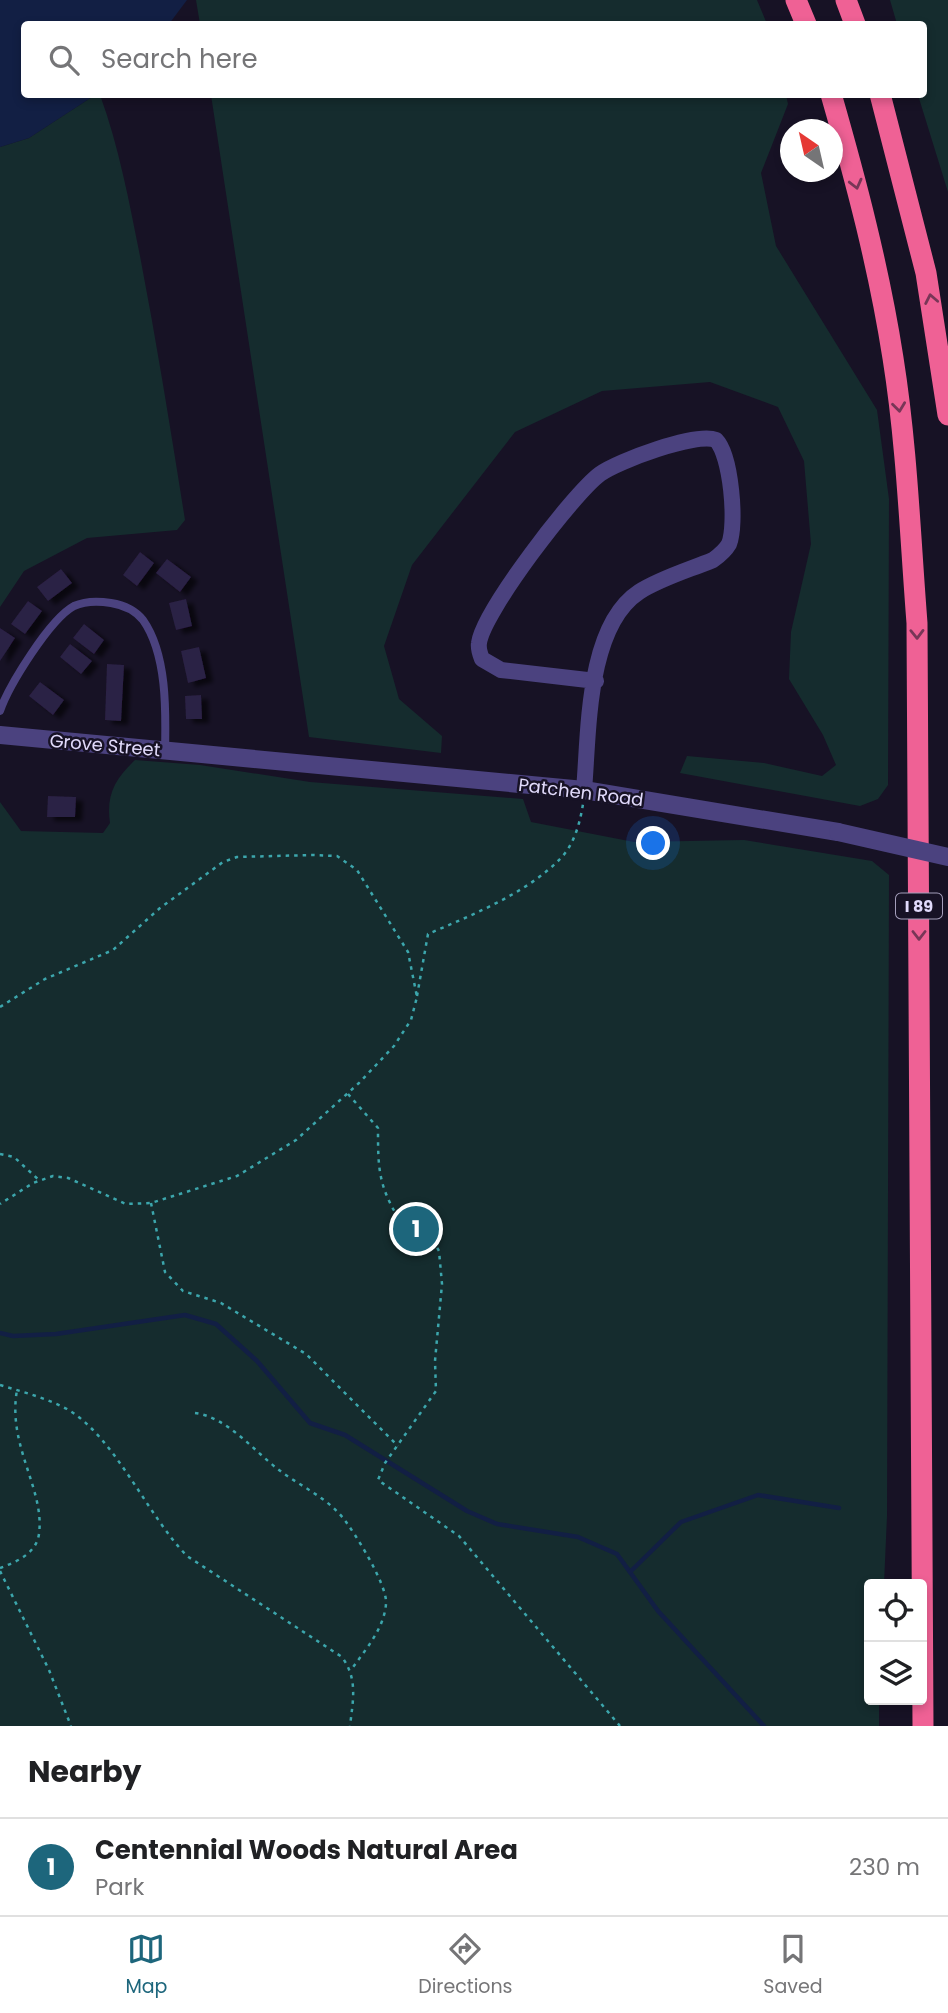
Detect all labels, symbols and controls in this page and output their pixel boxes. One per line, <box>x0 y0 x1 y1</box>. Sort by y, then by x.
search box <box>21 21 927 98</box>
icon: search <box>45 41 83 79</box>
text: Search here <box>101 41 258 77</box>
north arrow <box>780 119 843 182</box>
one-way arrow <box>848 178 862 190</box>
one-way arrow <box>924 293 939 305</box>
one-way arrow <box>892 401 907 413</box>
one-way arrow <box>909 629 925 639</box>
street label: Grove Street <box>49 728 161 762</box>
street label: Patchen Road <box>517 772 645 812</box>
your location <box>636 826 670 860</box>
road number: I 89 <box>896 893 942 918</box>
one-way arrow <box>911 930 927 940</box>
pin: 1 <box>393 1203 439 1255</box>
map controls <box>864 1579 927 1705</box>
button: locate <box>864 1579 927 1642</box>
button: layers <box>864 1642 927 1705</box>
text: Nearby <box>28 1750 142 1793</box>
text: Centennial Woods Natural Area <box>95 1832 518 1868</box>
text: 1 <box>47 1851 55 1883</box>
text: 230 m <box>849 1851 920 1883</box>
text: Park <box>95 1871 144 1903</box>
tab: Map <box>125 1930 167 2001</box>
tab: Directions <box>418 1930 513 2001</box>
tab: Saved <box>763 1930 823 2001</box>

